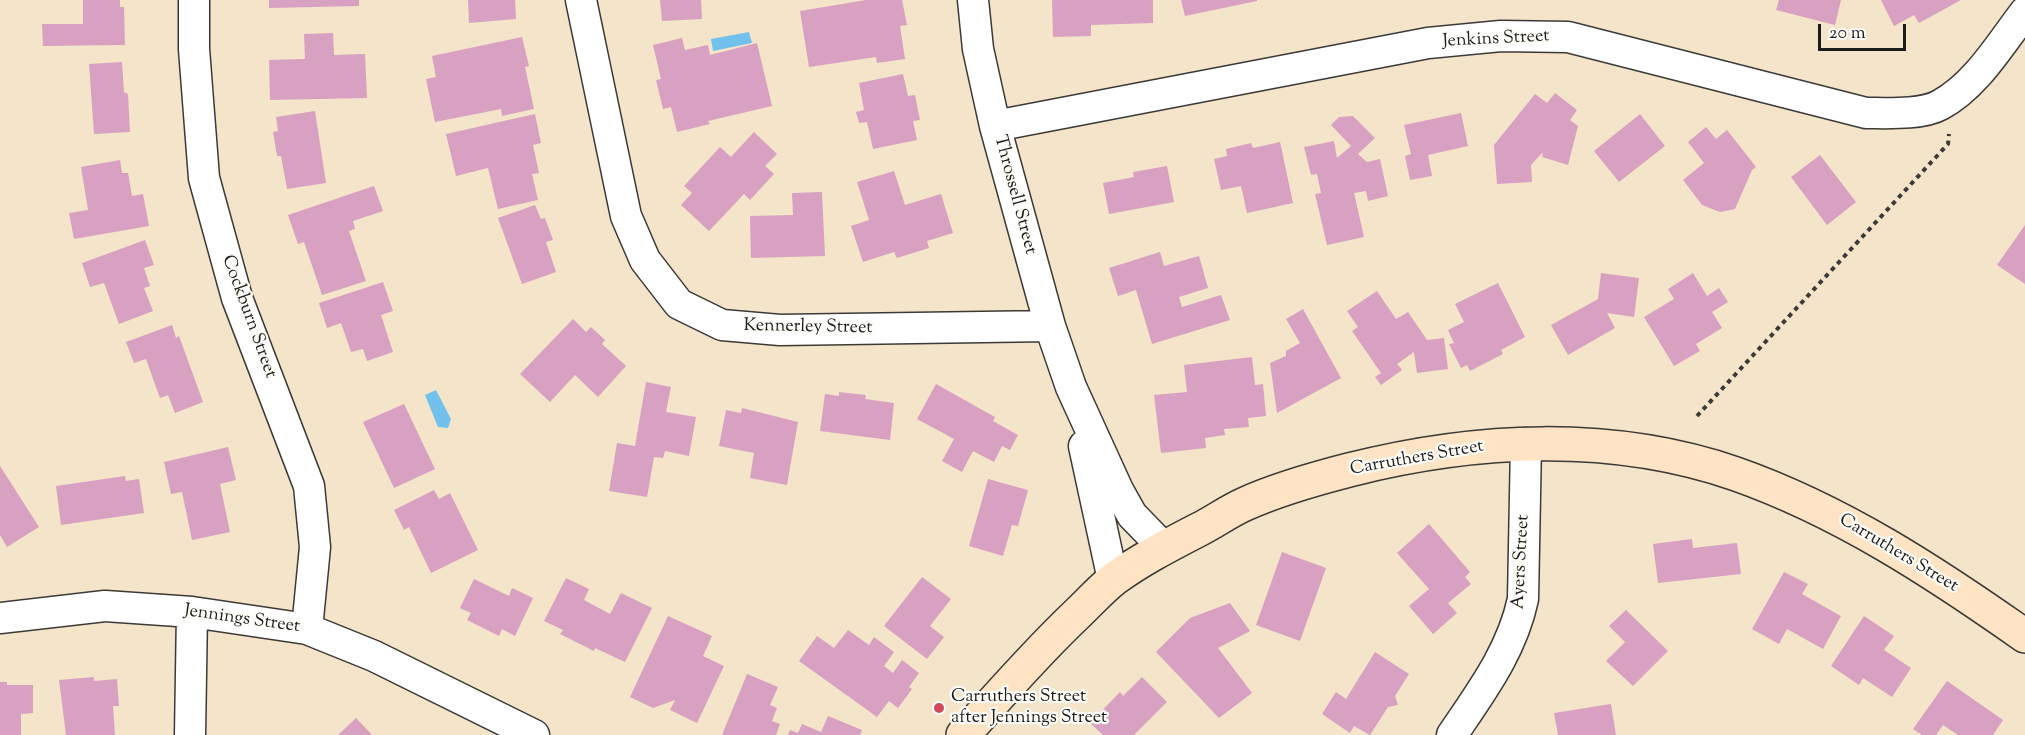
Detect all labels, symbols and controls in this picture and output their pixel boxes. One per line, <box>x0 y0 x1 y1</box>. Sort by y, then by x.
scale bar <box>1821 12 1910 50</box>
text: 20 m <box>1829 21 1866 47</box>
street label: Jenkins Street <box>1442 26 1550 54</box>
street label: Throssell Street <box>988 133 1040 257</box>
street label: Cockburn Street <box>216 252 280 382</box>
street label: Kennerley Street <box>743 316 873 340</box>
street label: Carruthers Street <box>1349 437 1485 481</box>
street label: Carruthers Street <box>1834 510 1962 598</box>
street label: Ayers Street <box>1509 514 1535 610</box>
street label: Jennings Street <box>183 601 301 639</box>
place label: Carruthers Street after Jennings Street <box>951 687 1107 730</box>
marker: Carruthers Street after Jennings Street <box>932 701 946 715</box>

